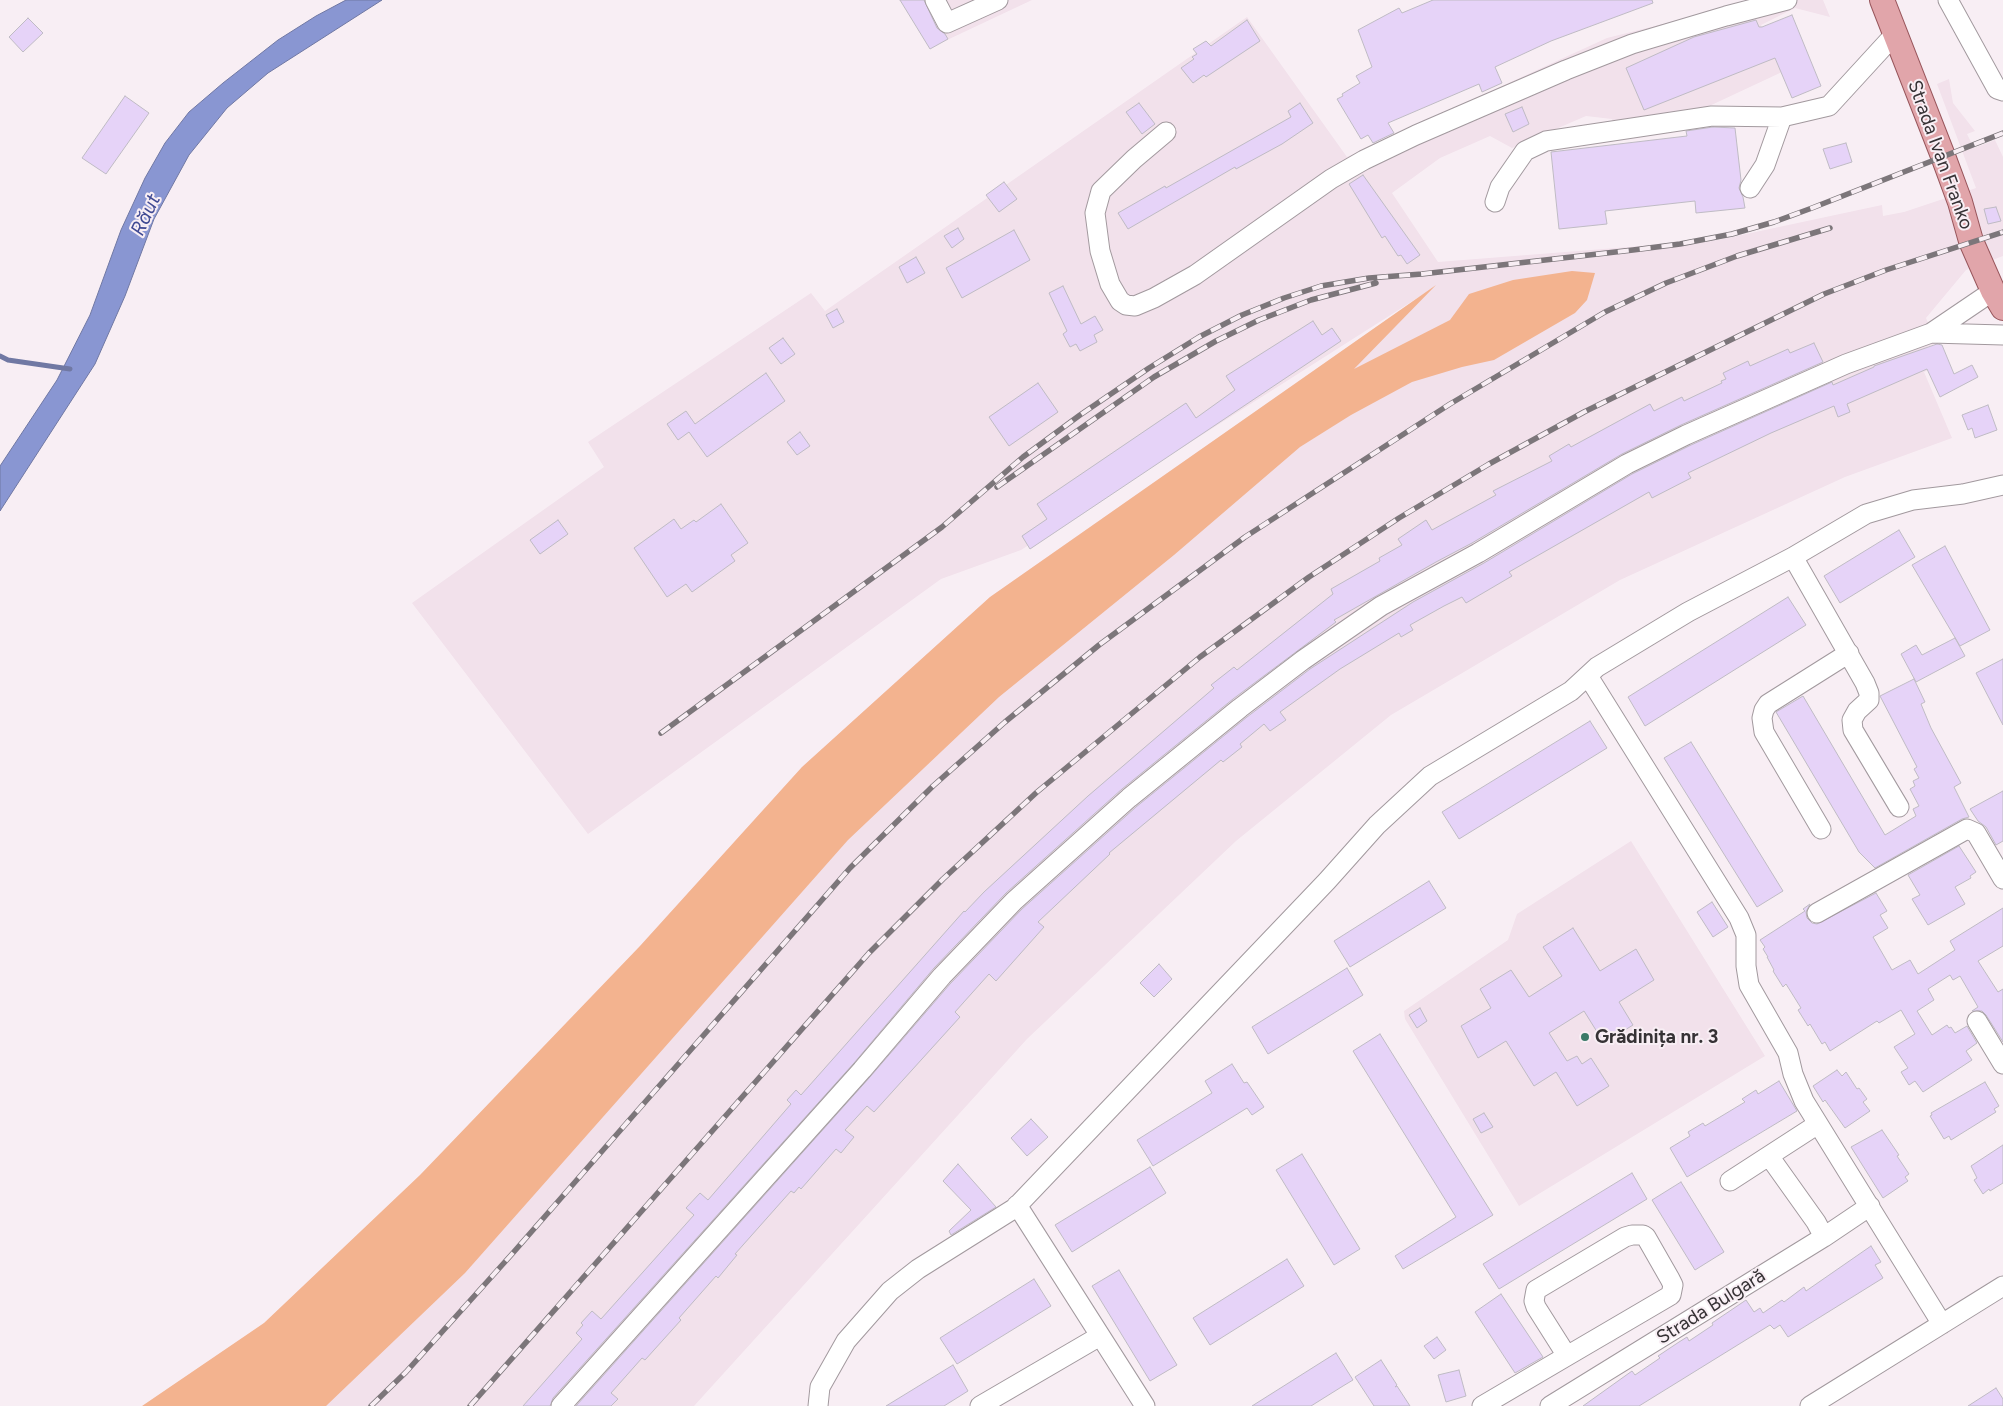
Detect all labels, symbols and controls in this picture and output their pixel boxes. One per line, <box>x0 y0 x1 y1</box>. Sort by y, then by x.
street label: Strada Ivan Franko <box>1902 77 1978 233</box>
water label: Răut <box>126 190 166 240</box>
place label: Grădinița nr. 3 <box>1595 1026 1718 1048</box>
marker: Grădinița nr. 3 <box>1579 1031 1591 1043</box>
street label: Strada Bulgară <box>1652 1265 1770 1349</box>

